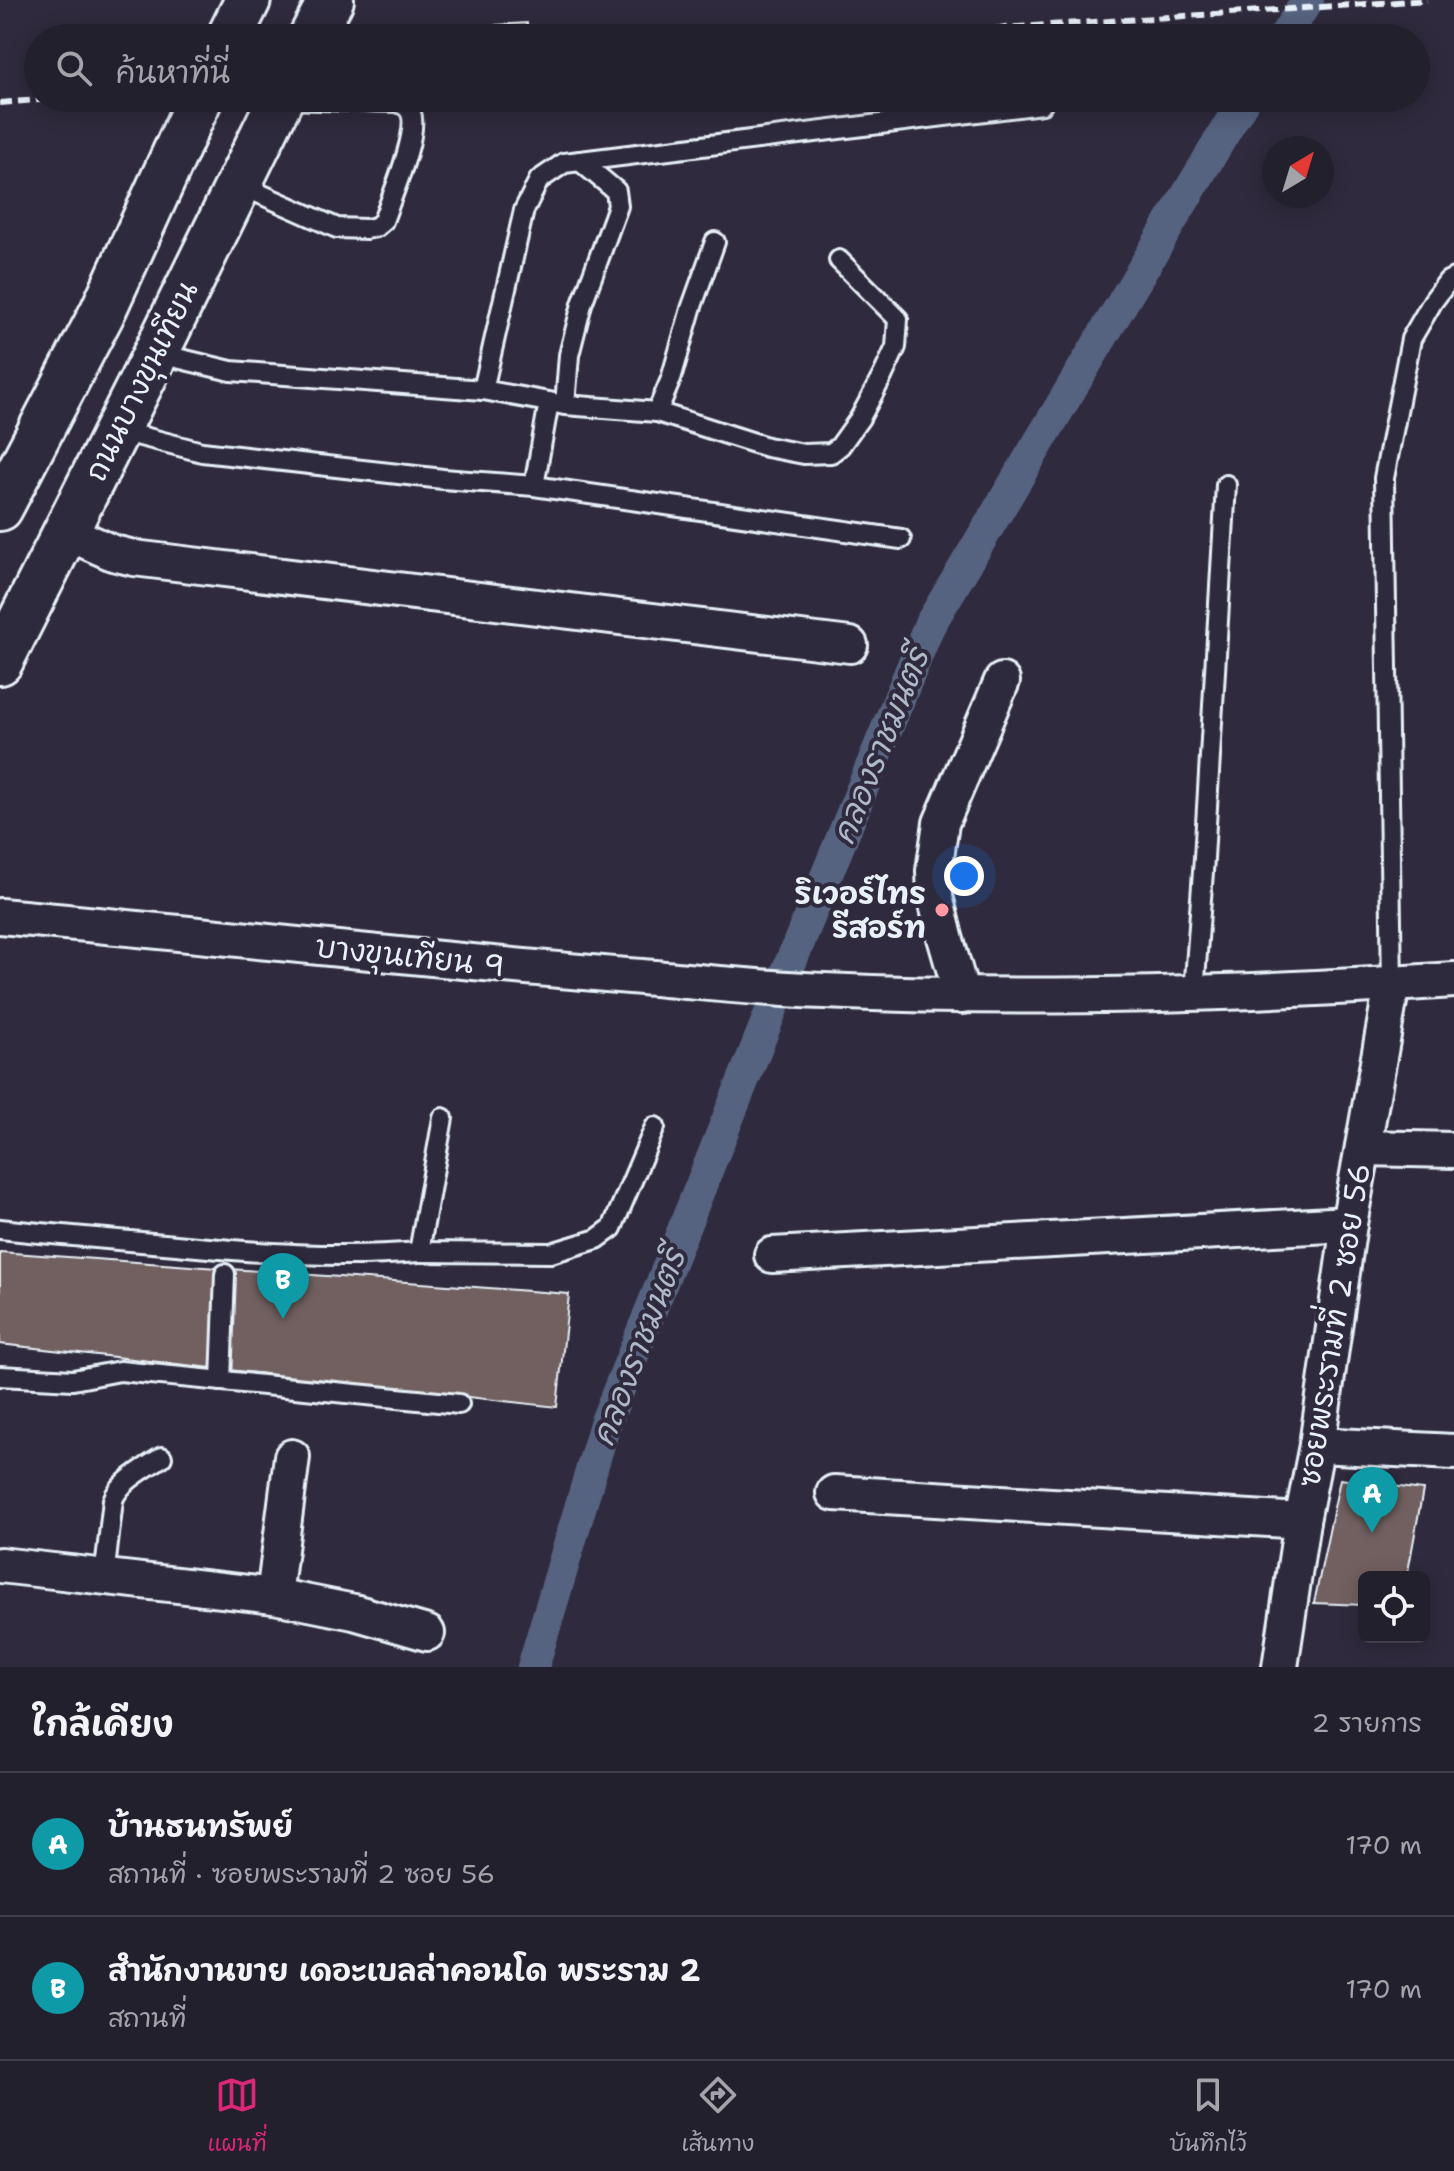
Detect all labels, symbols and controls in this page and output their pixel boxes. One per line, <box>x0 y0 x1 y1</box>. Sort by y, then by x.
search box <box>24 24 1430 112</box>
icon: search <box>52 46 96 90</box>
text: ค้นหาที่นี่ <box>116 52 230 93</box>
north arrow <box>1262 136 1334 208</box>
street label: ถนนบางขุนเทียน <box>75 274 209 489</box>
water label: คลองราชมนตรี <box>821 635 942 850</box>
your location <box>944 856 984 896</box>
place label: ริเวอร์ไทร รีสอร์ท <box>795 873 926 948</box>
marker: ริเวอร์ไทร รีสอร์ท <box>933 901 951 919</box>
street label: บางขุนเทียน 9 <box>313 926 507 988</box>
street label: ซอยพระรามที่ 2 ซอย 56 <box>1280 1159 1380 1490</box>
water label: คลองราชมนตรี <box>581 1236 698 1451</box>
pin: B <box>257 1253 309 1319</box>
pin: A <box>1346 1467 1398 1533</box>
map controls <box>1358 1571 1430 1643</box>
button: locate <box>1358 1571 1430 1643</box>
text: ใกล้เคียง <box>32 1701 174 1747</box>
text: 2 รายการ <box>1312 1705 1422 1740</box>
text: บ้านธนทรัพย์ <box>108 1806 293 1847</box>
text: A <box>48 1827 68 1862</box>
text: 170 m <box>1345 1827 1422 1862</box>
text: สถานที่ · ซอยพระรามที่ 2 ซอย 56 <box>108 1856 495 1891</box>
text: สำนักงานขาย เดอะเบลล่าคอนโด พระราม 2 <box>108 1950 701 1991</box>
text: B <box>50 1971 66 2006</box>
text: 170 m <box>1345 1971 1422 2006</box>
text: สถานที่ <box>108 2000 187 2035</box>
tab: แผนที่ <box>207 2073 267 2159</box>
tab: เส้นทาง <box>682 2073 754 2159</box>
tab: บันทึกไว้ <box>1169 2073 1247 2159</box>

